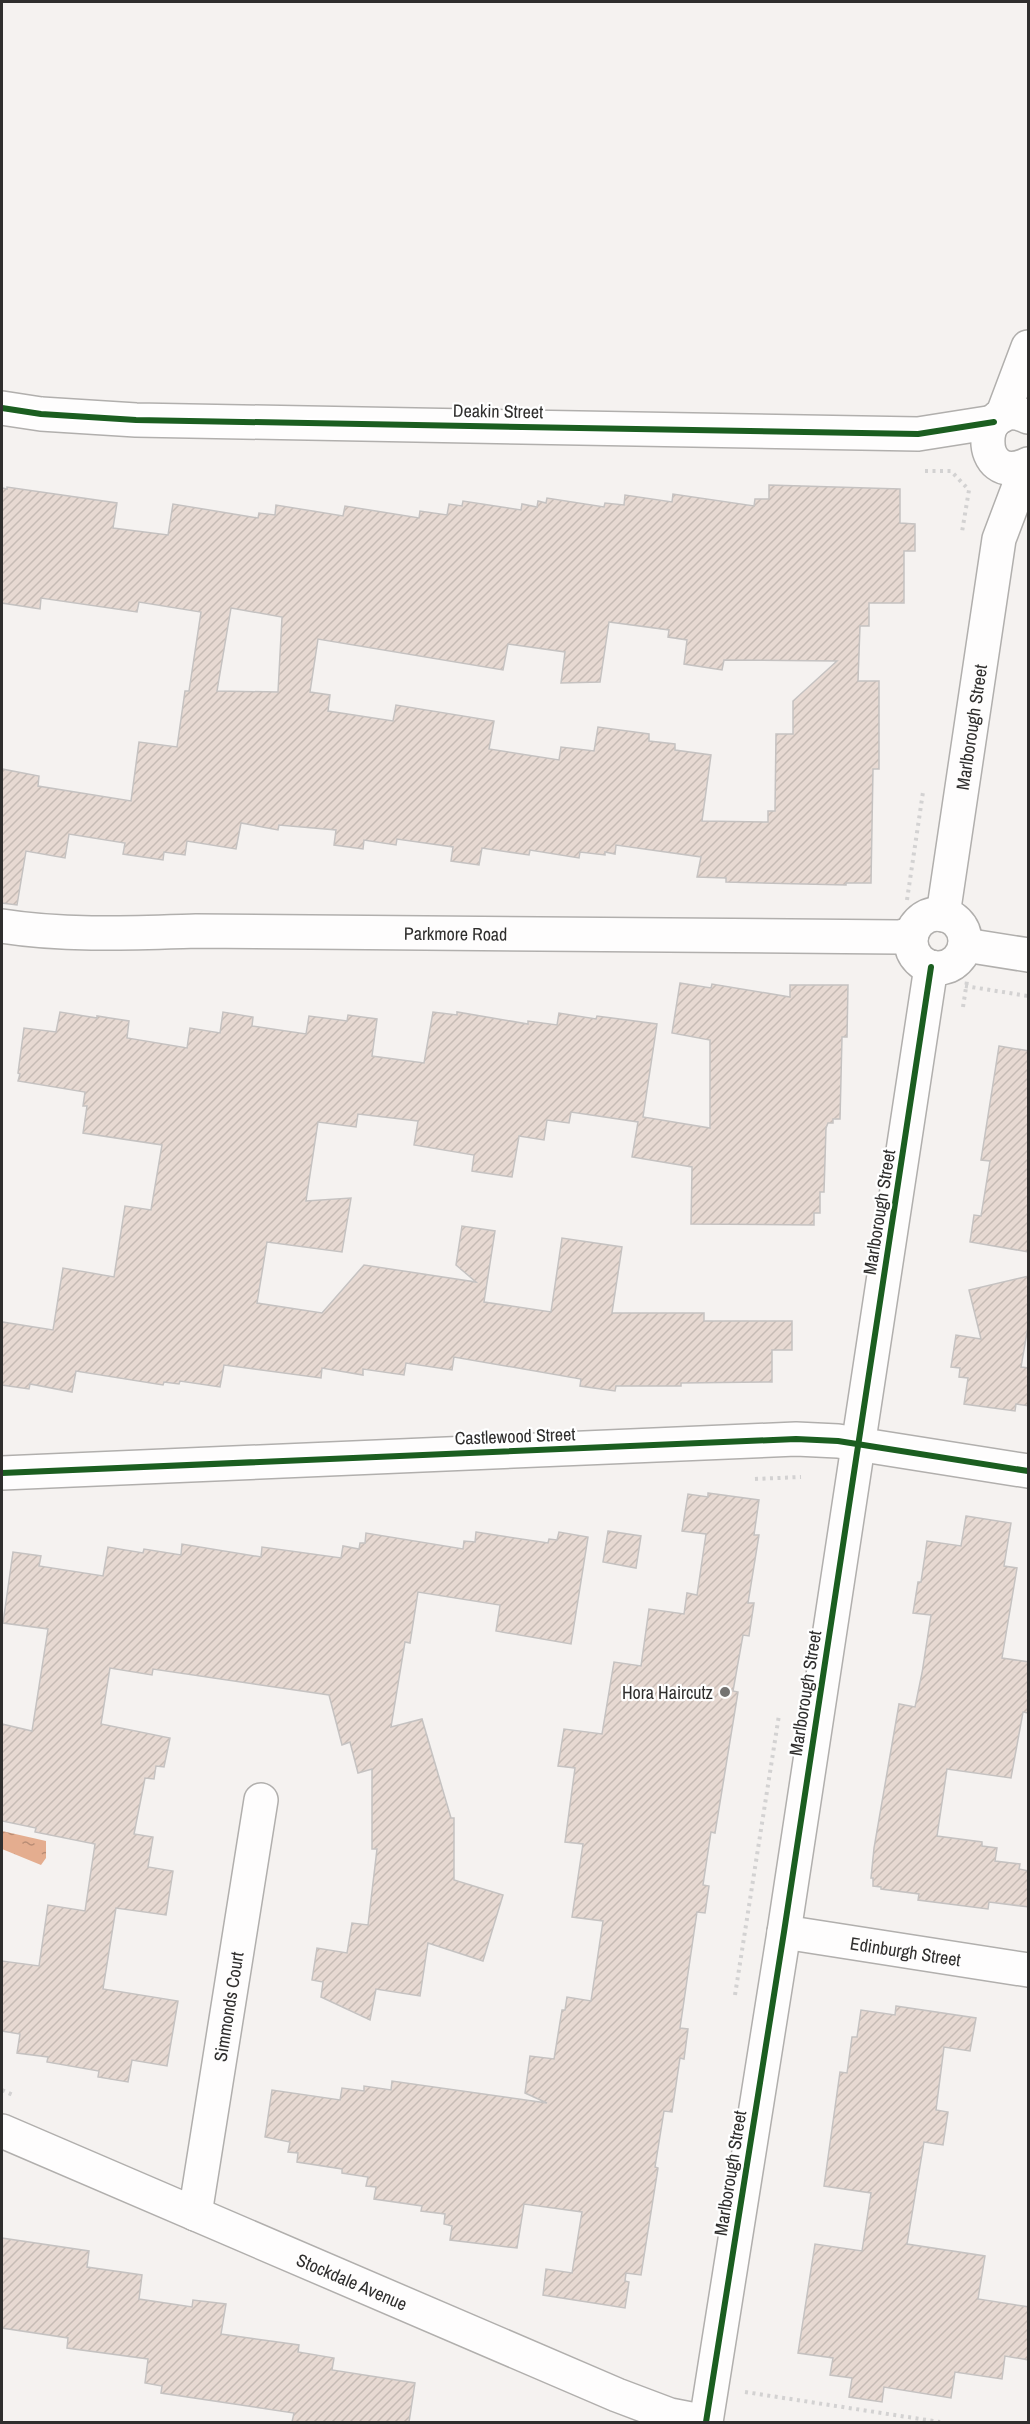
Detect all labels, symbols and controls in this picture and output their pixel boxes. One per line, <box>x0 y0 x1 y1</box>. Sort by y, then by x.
street label: Deakin Street <box>453 398 543 424</box>
street label: Marlborough Street <box>949 663 993 791</box>
street label: Parkmore Road <box>404 920 507 946</box>
street label: Marlborough Street <box>857 1148 901 1276</box>
street label: Castlewood Street <box>454 1421 576 1451</box>
street label: Marlborough Street <box>783 1629 827 1757</box>
place label: Hora Haircutz <box>622 1680 713 1705</box>
marker: Hora Haircutz <box>718 1685 732 1699</box>
street label: Edinburgh Street <box>848 1930 963 1972</box>
street label: Simmonds Court <box>207 1950 249 2063</box>
street label: Marlborough Street <box>708 2109 752 2237</box>
street label: Stockdale Avenue <box>293 2247 411 2316</box>

